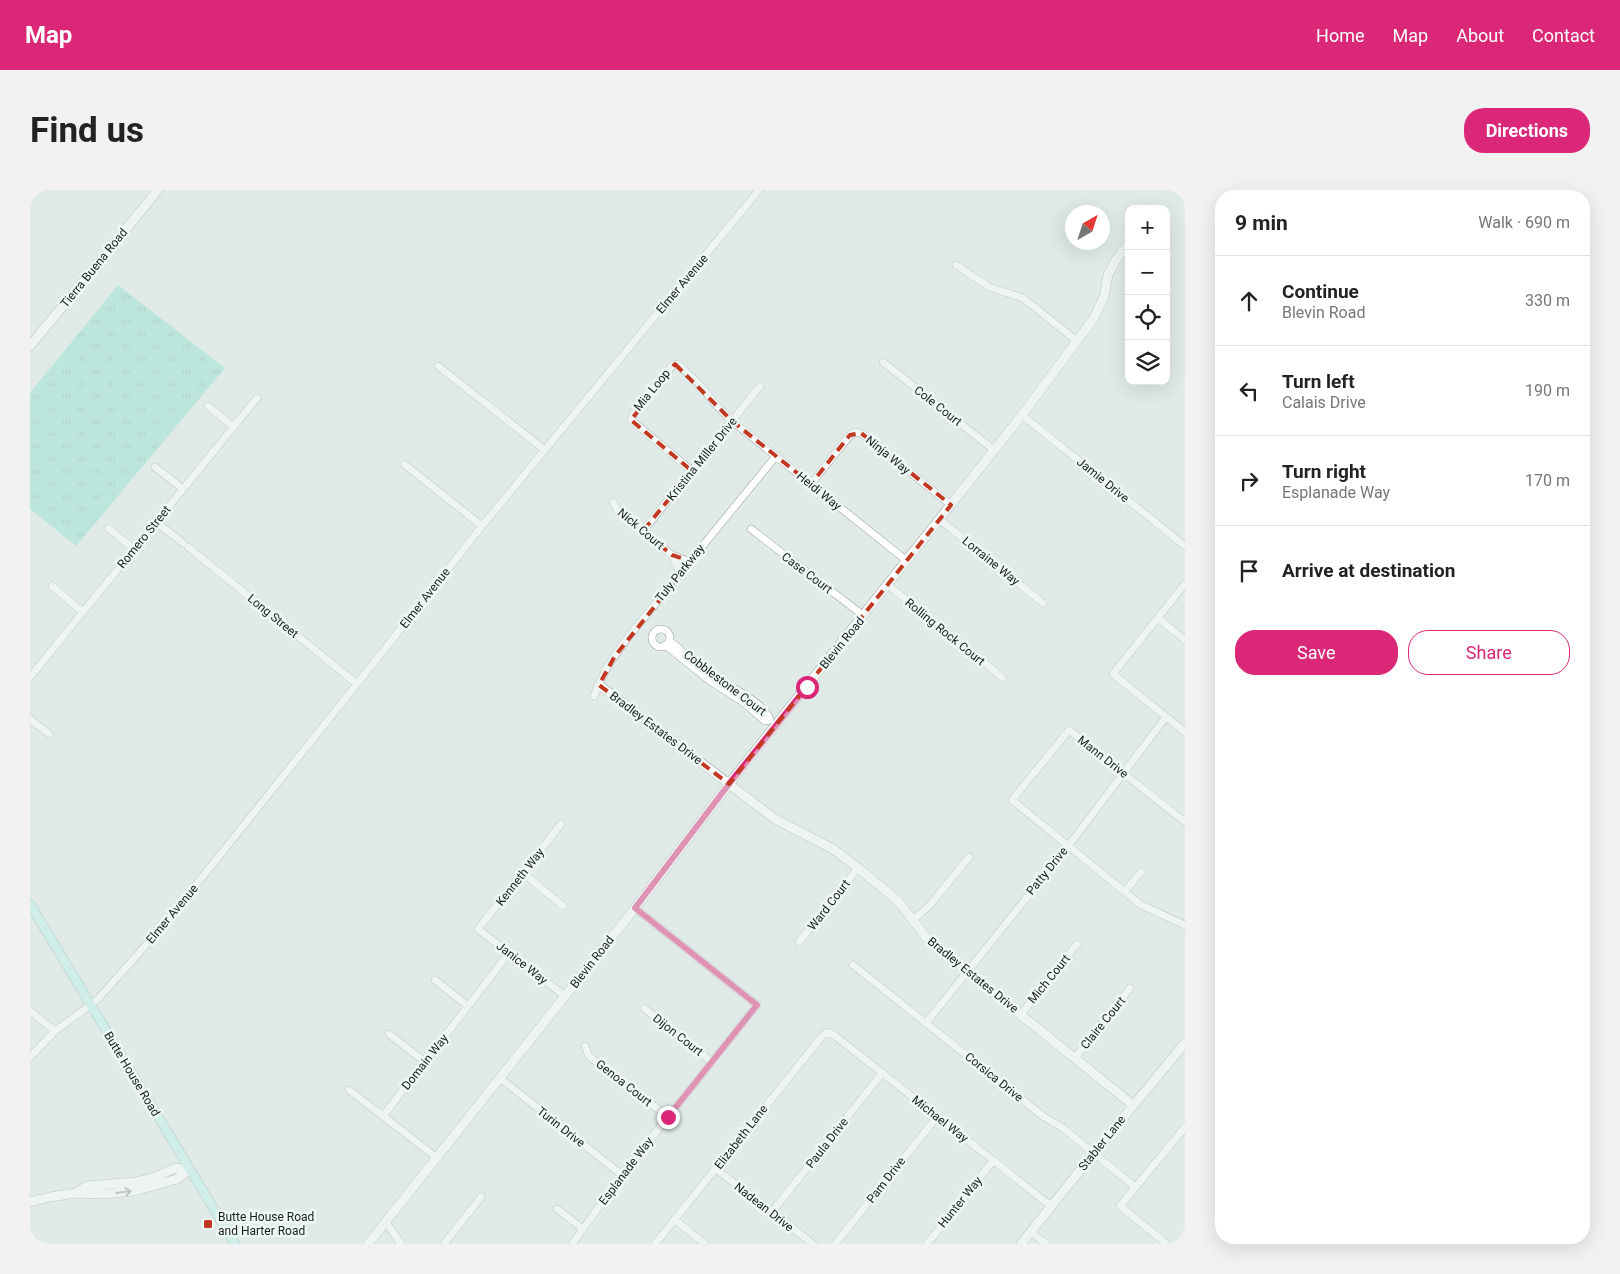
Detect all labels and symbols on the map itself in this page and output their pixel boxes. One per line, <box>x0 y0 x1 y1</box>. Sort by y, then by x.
north arrow <box>1065 205 1110 250</box>
street label: Tierra Buena Road <box>58 226 130 310</box>
street label: Elmer Avenue <box>653 252 711 316</box>
street label: Mia Loop <box>631 366 673 414</box>
street label: Cole Court <box>911 383 965 429</box>
street label: Kristina Miller Drive <box>664 414 740 504</box>
street label: Ninja Way <box>863 433 913 477</box>
street label: Jamie Drive <box>1074 455 1132 505</box>
street label: Heidi Way <box>794 469 844 513</box>
street label: Romero Street <box>114 503 174 571</box>
street label: Nick Court <box>615 506 667 553</box>
street label: Lorraine Way <box>960 534 1023 588</box>
street label: Tuly Parkway <box>652 541 708 605</box>
street label: Case Court <box>779 550 835 597</box>
street label: Elmer Avenue <box>397 565 453 631</box>
street label: Long Street <box>245 591 301 641</box>
street label: Rolling Rock Court <box>902 596 988 668</box>
street label: Blevin Road <box>817 614 867 672</box>
street label: Cobblestone Court <box>681 647 769 719</box>
route start <box>796 676 819 699</box>
street label: Bradley Estates Drive <box>607 689 705 767</box>
street label: Mann Drive <box>1075 733 1131 781</box>
street label: Patty Drive <box>1023 844 1071 898</box>
street label: Kenneth Way <box>493 845 547 909</box>
street label: Ward Court <box>805 877 853 933</box>
street label: Elmer Avenue <box>143 882 201 946</box>
street label: Blevin Road <box>567 933 617 991</box>
street label: Bradley Estates Drive <box>925 934 1021 1016</box>
street label: Janice Way <box>494 939 551 987</box>
street label: Mich Court <box>1025 952 1073 1006</box>
street label: Claire Court <box>1078 994 1128 1052</box>
street label: Dijon Court <box>650 1011 706 1059</box>
street label: Butte House Road <box>101 1029 163 1119</box>
street label: Domain Way <box>399 1031 451 1093</box>
street label: Corsica Drive <box>962 1049 1026 1105</box>
street label: Genoa Court <box>593 1057 655 1109</box>
street label: Michael Way <box>909 1093 971 1146</box>
street label: Elizabeth Lane <box>712 1102 770 1172</box>
street label: Turin Drive <box>534 1104 588 1150</box>
route end <box>657 1106 680 1129</box>
street label: Stabler Lane <box>1076 1113 1128 1173</box>
street label: Paula Drive <box>803 1115 851 1171</box>
street label: Esplanade Way <box>596 1134 656 1208</box>
street label: Pam Drive <box>864 1154 908 1206</box>
street label: Hunter Way <box>935 1173 985 1230</box>
street label: Nadean Drive <box>732 1180 796 1234</box>
one-way arrow <box>116 1187 132 1197</box>
place label: Butte House Road and Harter Road <box>218 1210 314 1238</box>
marker: Butte House Road and Harter Road <box>202 1218 214 1230</box>

